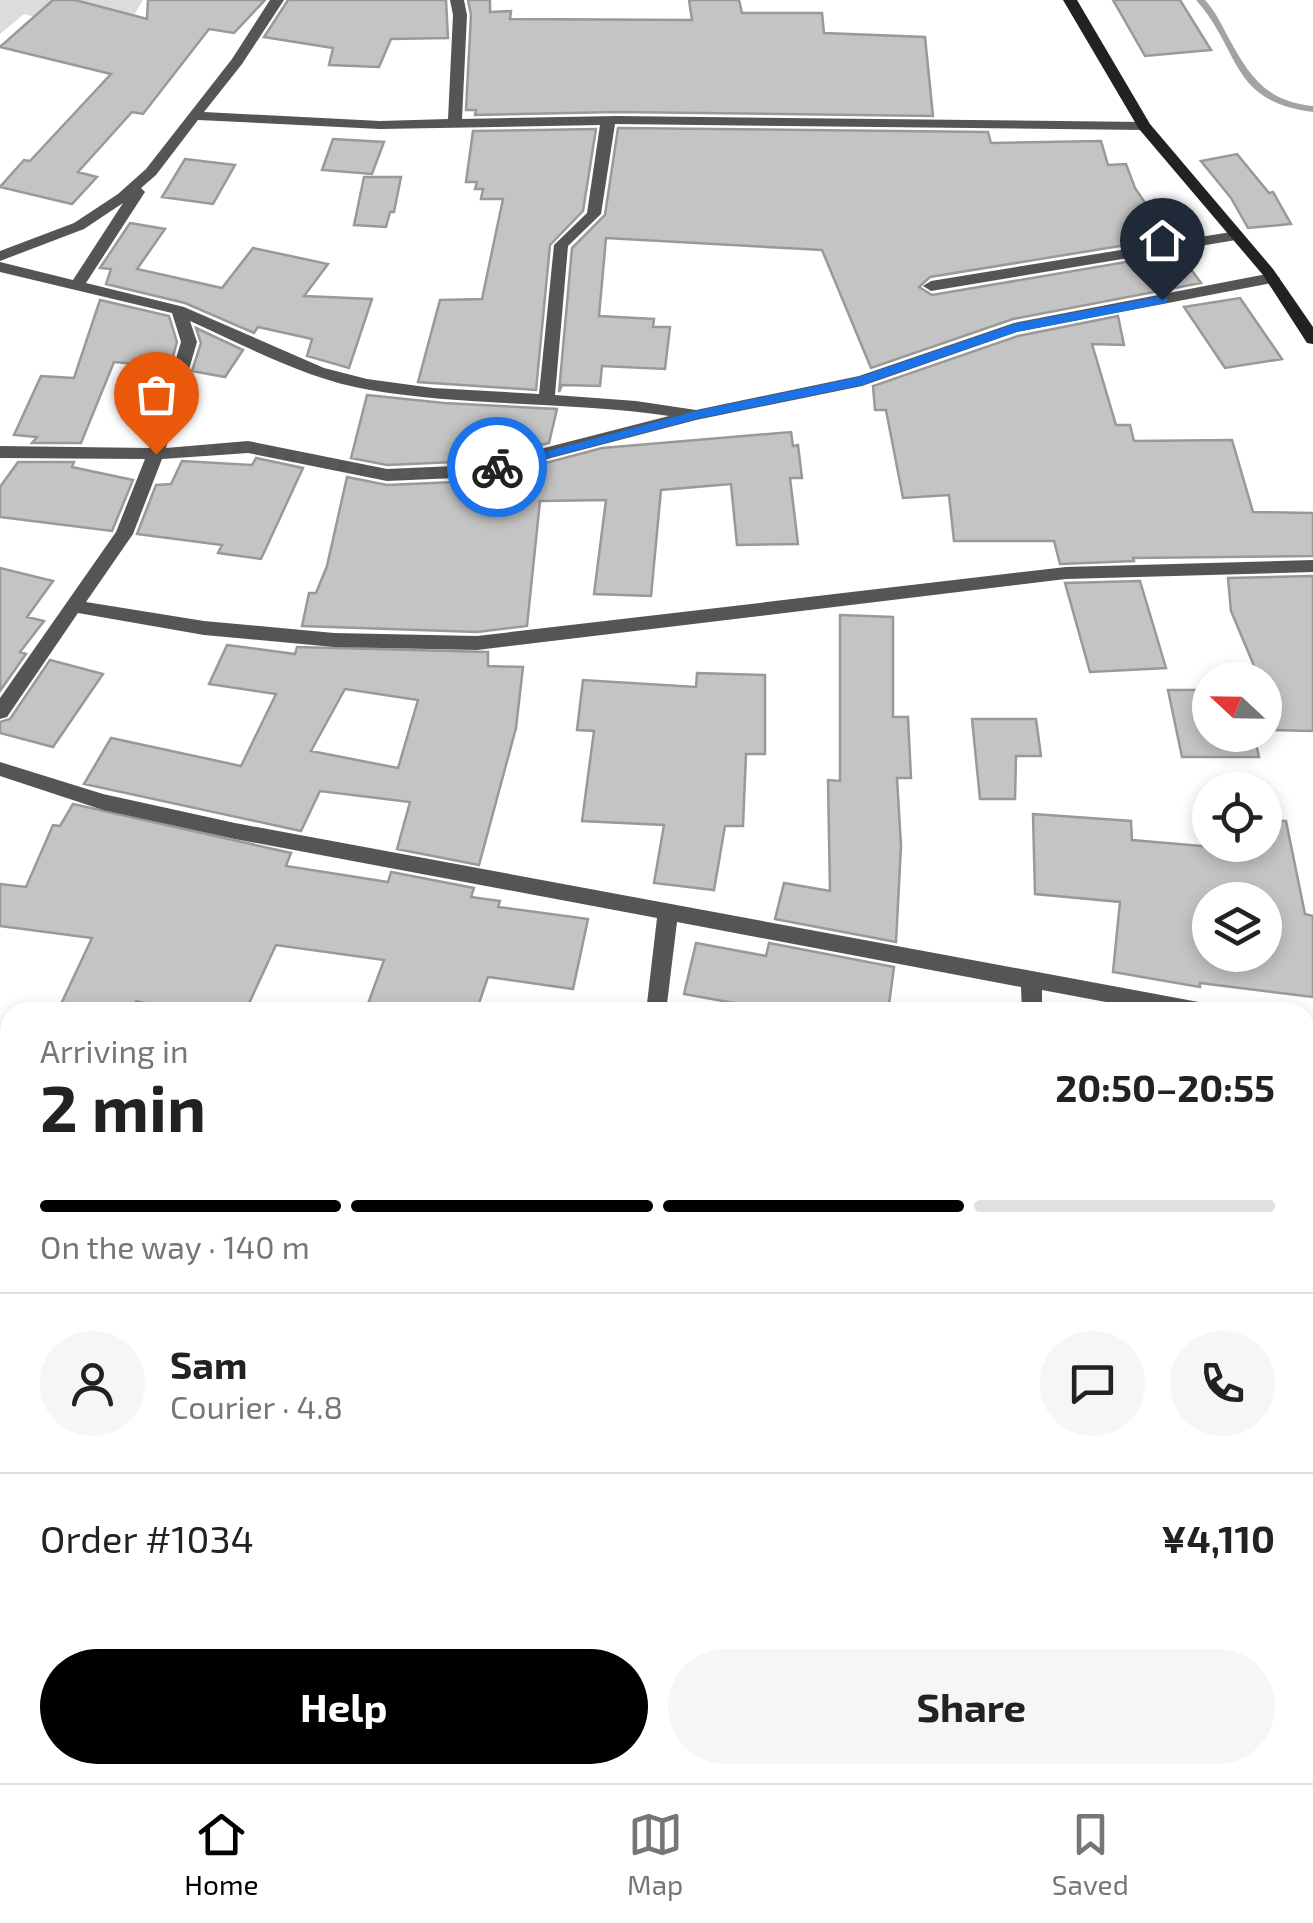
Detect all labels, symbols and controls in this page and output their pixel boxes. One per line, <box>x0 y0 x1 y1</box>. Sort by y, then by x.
pin <box>1120 198 1205 301</box>
icon: home <box>1135 213 1190 268</box>
pin <box>114 352 199 455</box>
icon: bag <box>129 367 184 422</box>
courier <box>447 417 547 517</box>
icon: bike <box>470 440 525 495</box>
north arrow <box>1192 662 1282 752</box>
map controls <box>1192 662 1282 972</box>
button: locate <box>1192 772 1282 862</box>
button: layers <box>1192 882 1282 972</box>
text: Arriving in <box>40 1031 189 1069</box>
text: 20:50–20:55 <box>1055 1064 1275 1110</box>
text: 2 min <box>40 1067 206 1145</box>
text: On the way · 140 m <box>40 1227 310 1265</box>
button: person <box>40 1331 145 1436</box>
button: chat <box>1040 1331 1145 1436</box>
button: phone <box>1170 1331 1275 1436</box>
text: Sam <box>170 1341 247 1387</box>
text: Courier · 4.8 <box>170 1387 343 1425</box>
text: Order #1034 <box>40 1515 254 1561</box>
text: ¥4,110 <box>1161 1515 1275 1561</box>
button: Help <box>40 1649 648 1764</box>
button: Share <box>668 1649 1275 1764</box>
tab: Home <box>184 1807 258 1901</box>
tab: Map <box>627 1807 683 1901</box>
tab: Saved <box>1052 1807 1129 1901</box>

